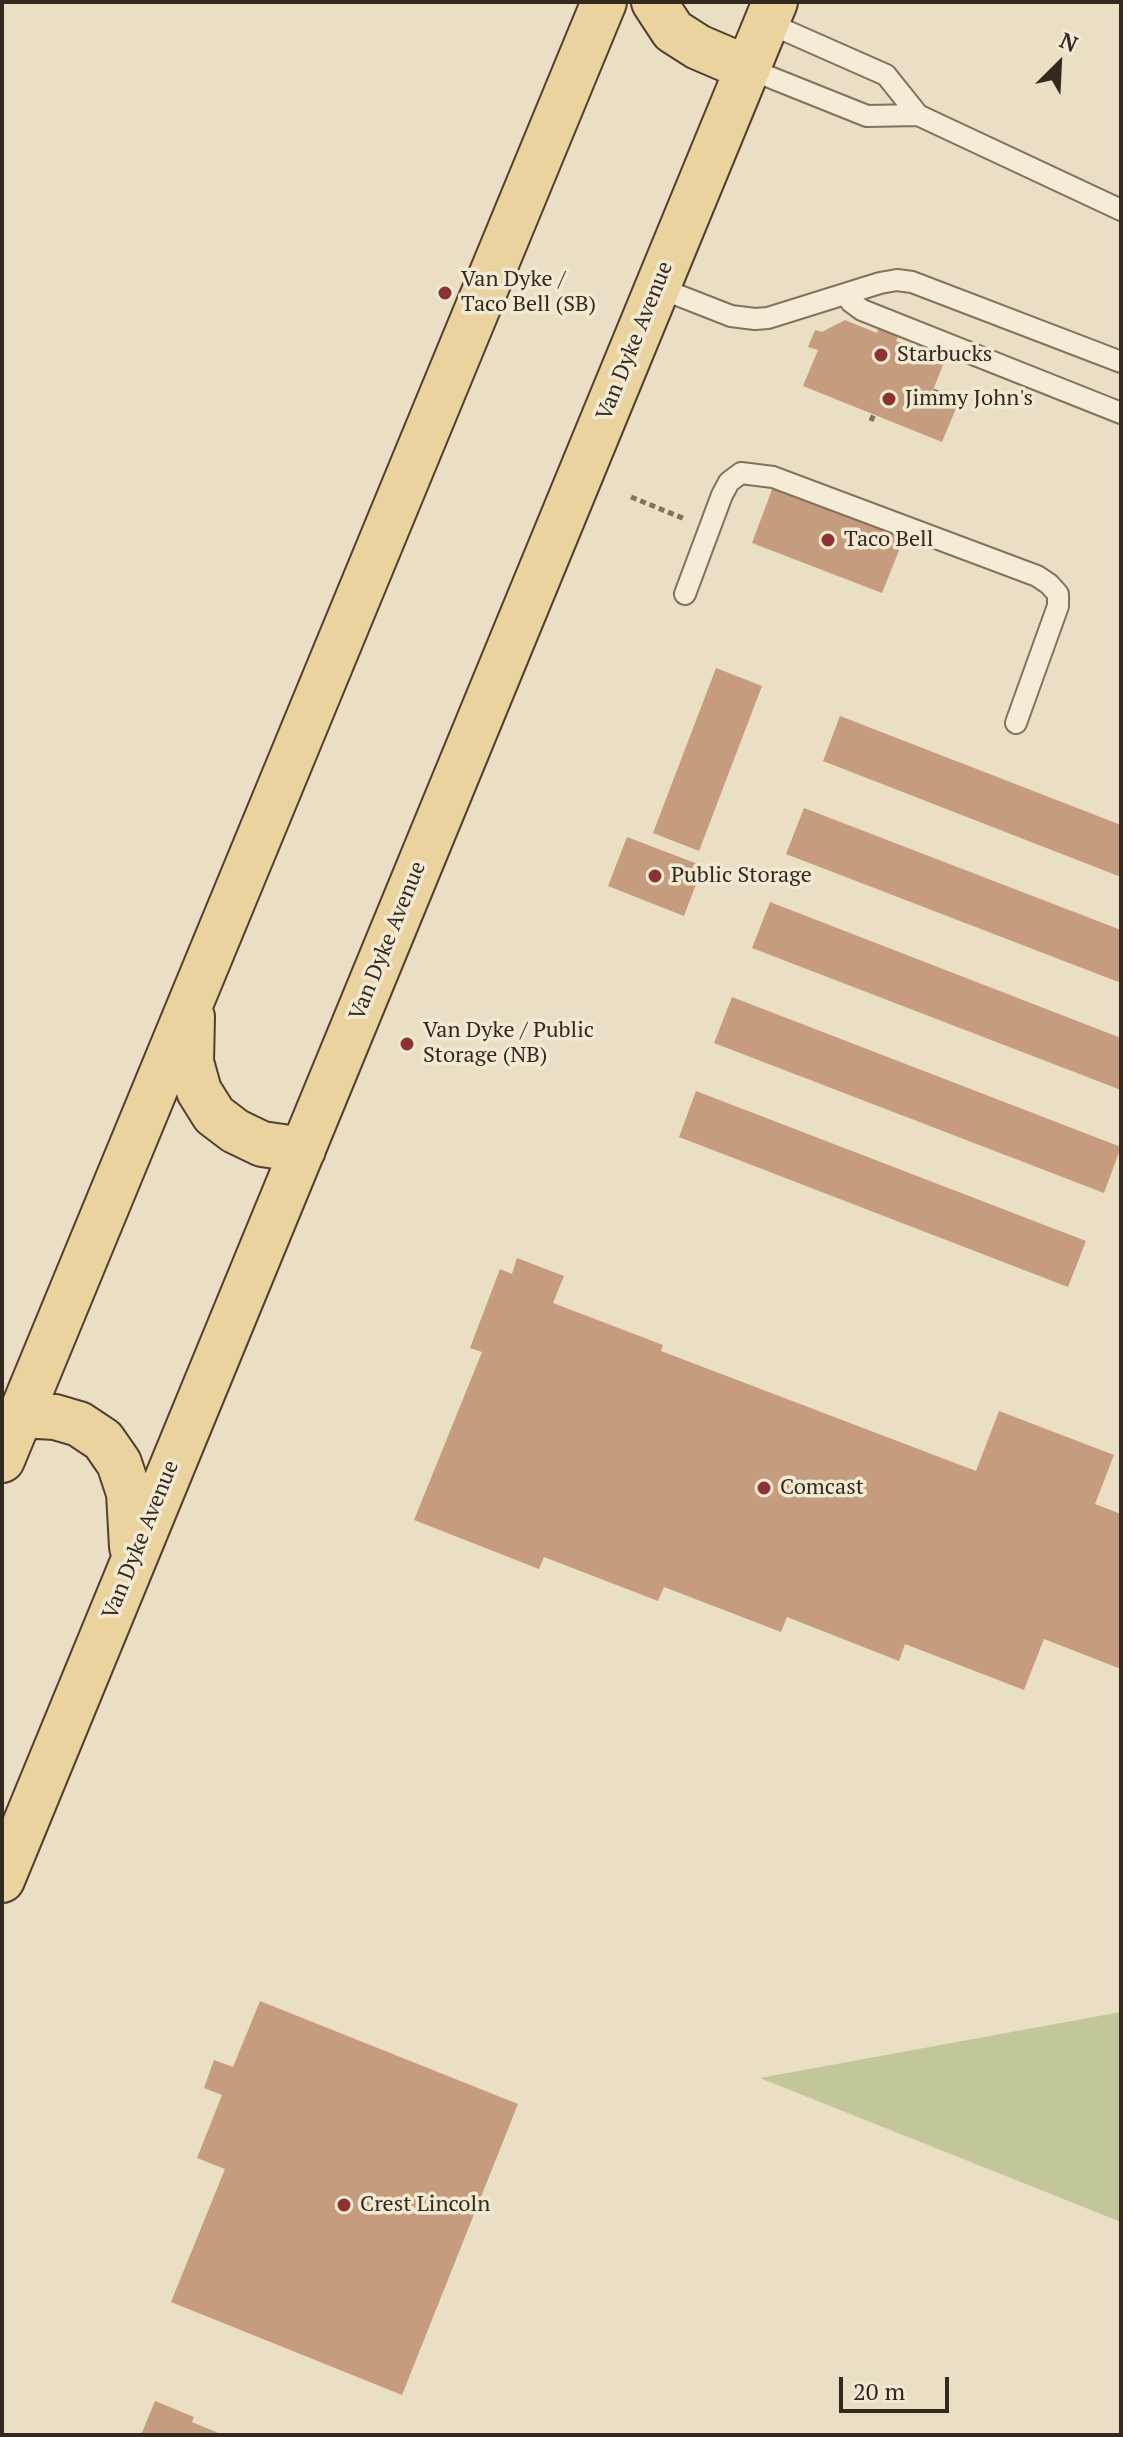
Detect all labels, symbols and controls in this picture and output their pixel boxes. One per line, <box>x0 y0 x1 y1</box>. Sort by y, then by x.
north arrow <box>1019 24 1099 104</box>
text: N <box>1055 25 1082 58</box>
street label: Van Dyke Avenue <box>591 258 679 424</box>
place label: Van Dyke / Taco Bell (SB) <box>461 267 596 318</box>
marker: Van Dyke / Taco Bell (SB) <box>436 284 454 302</box>
place label: Starbucks <box>897 342 992 368</box>
marker: Starbucks <box>872 346 890 364</box>
place label: Jimmy John's <box>905 386 1033 412</box>
marker: Jimmy John's <box>880 390 898 408</box>
place label: Taco Bell <box>844 527 933 553</box>
marker: Taco Bell <box>819 531 837 549</box>
street label: Van Dyke Avenue <box>344 858 432 1024</box>
place label: Public Storage <box>671 863 812 889</box>
marker: Public Storage <box>646 867 664 885</box>
place label: Van Dyke / Public Storage (NB) <box>423 1018 594 1070</box>
marker: Van Dyke / Public Storage (NB) <box>398 1035 416 1053</box>
street label: Van Dyke Avenue <box>97 1457 185 1623</box>
place label: Comcast <box>780 1475 864 1501</box>
marker: Comcast <box>755 1479 773 1497</box>
place label: Crest Lincoln <box>360 2192 490 2218</box>
marker: Crest Lincoln <box>335 2196 353 2214</box>
scale bar <box>843 2361 953 2411</box>
text: 20 m <box>853 2375 905 2407</box>

